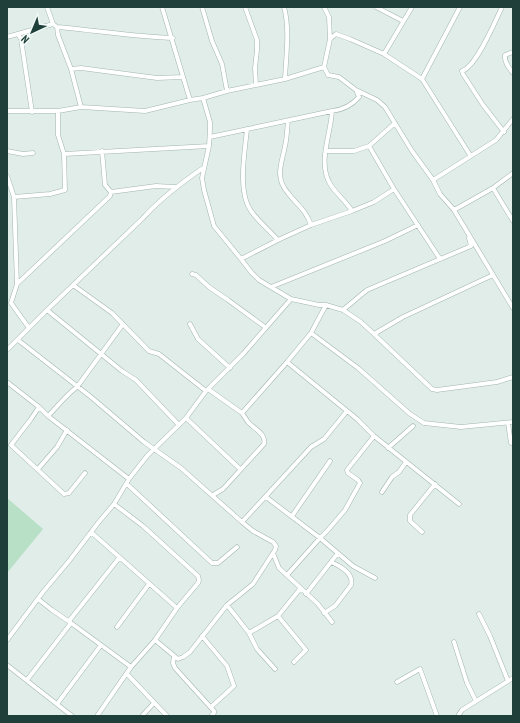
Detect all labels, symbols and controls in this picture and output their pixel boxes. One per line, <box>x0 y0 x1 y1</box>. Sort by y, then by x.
north arrow <box>12 12 52 52</box>
text: N <box>18 32 32 46</box>

